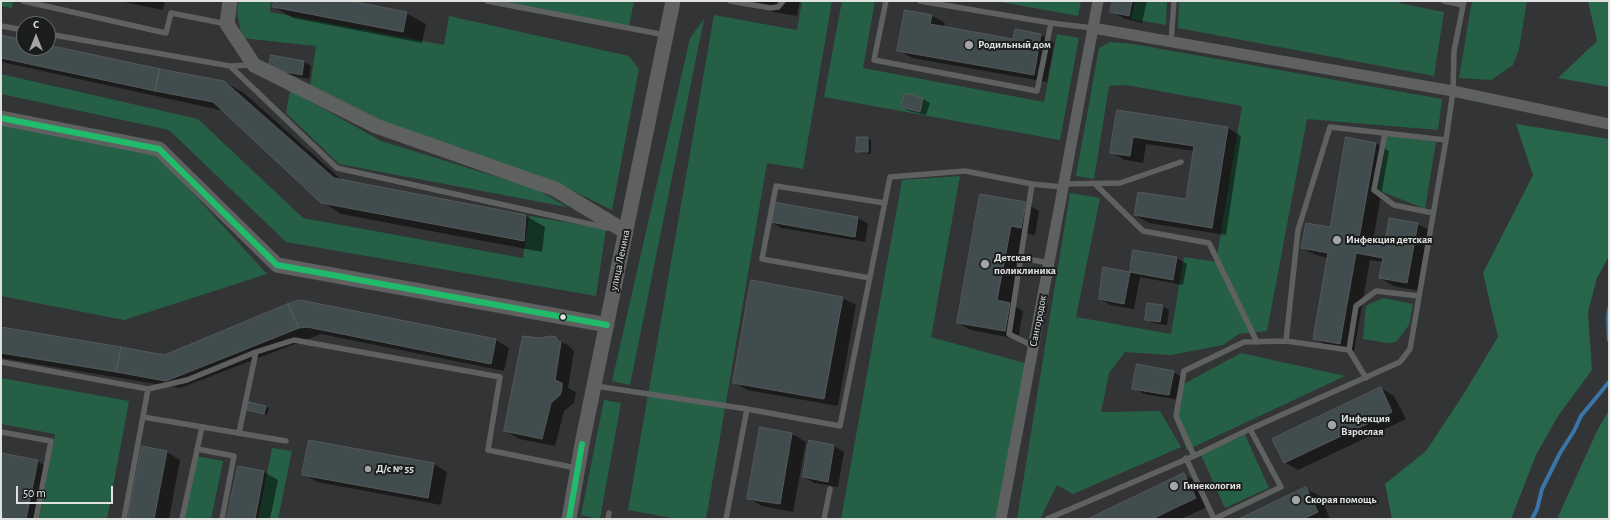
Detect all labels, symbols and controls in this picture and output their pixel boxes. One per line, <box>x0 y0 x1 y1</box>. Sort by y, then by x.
north arrow <box>16 16 56 56</box>
text: С <box>33 19 39 30</box>
place label: Родильный дом <box>978 38 1051 52</box>
marker: Родильный дом <box>963 39 975 51</box>
street label: улица Ленина <box>607 228 633 292</box>
place label: Инфекция детская <box>1346 233 1432 247</box>
marker: Инфекция детская <box>1331 234 1343 246</box>
place label: Детская поликлиника <box>994 251 1056 277</box>
marker: Детская поликлиника <box>979 258 991 270</box>
street label: Сангородок <box>1027 294 1049 348</box>
unlabelled marker <box>558 312 568 322</box>
place label: Инфекция Взрослая <box>1341 412 1390 438</box>
marker: Инфекция Взрослая <box>1326 419 1338 431</box>
place label: Д/с № 55 <box>376 462 414 476</box>
marker: Д/с № 55 <box>363 464 373 474</box>
scale bar <box>18 478 115 504</box>
place label: Гинекология <box>1183 479 1241 493</box>
marker: Гинекология <box>1168 480 1180 492</box>
text: 50 m <box>23 487 46 499</box>
place label: Скорая помощь <box>1305 493 1377 507</box>
marker: Скорая помощь <box>1290 494 1302 506</box>

